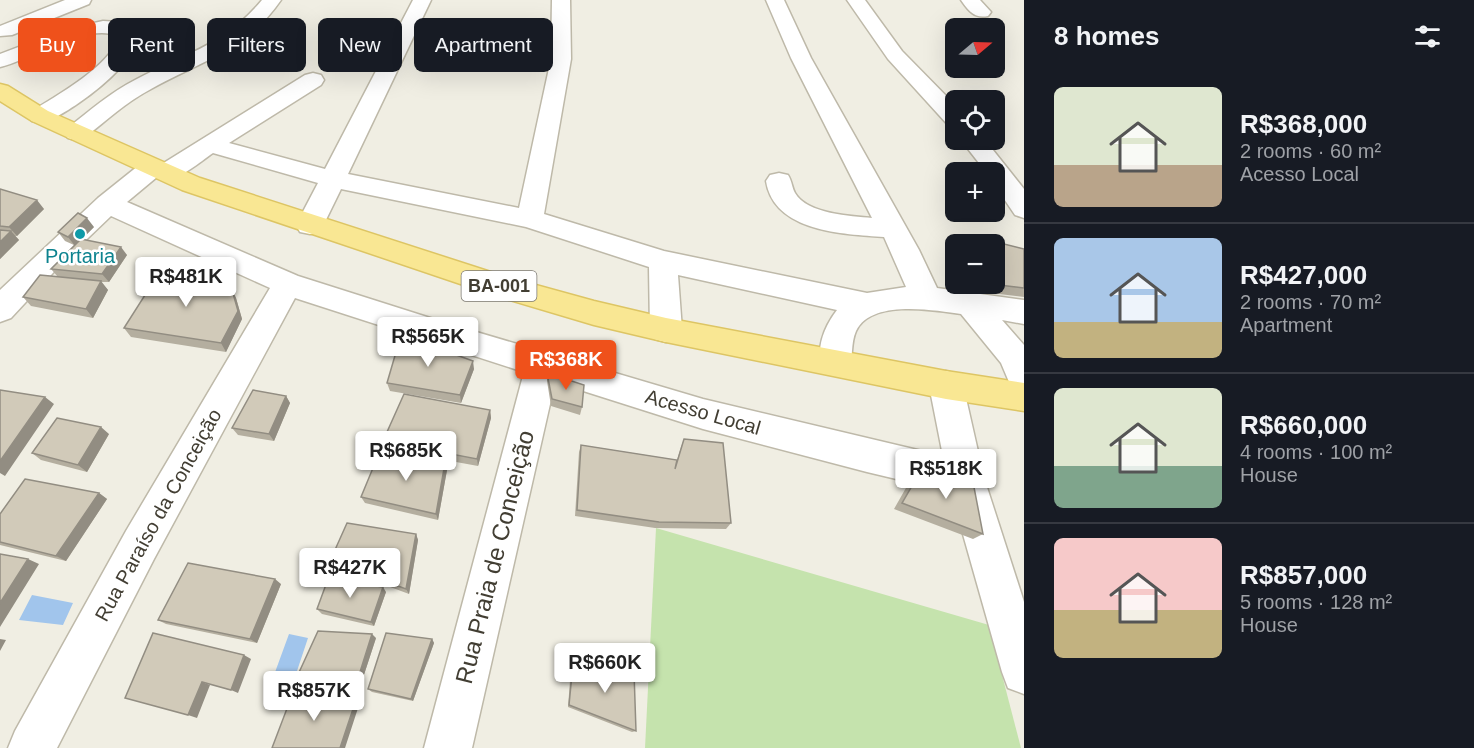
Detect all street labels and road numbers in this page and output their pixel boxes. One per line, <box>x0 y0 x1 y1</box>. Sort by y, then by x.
road number: BA-001 <box>462 271 536 301</box>
street label: Acesso Local <box>643 385 763 439</box>
street label: Rua Paraíso da Conceição <box>90 405 226 625</box>
street label: Rua Praia de Conceição <box>450 427 539 686</box>

